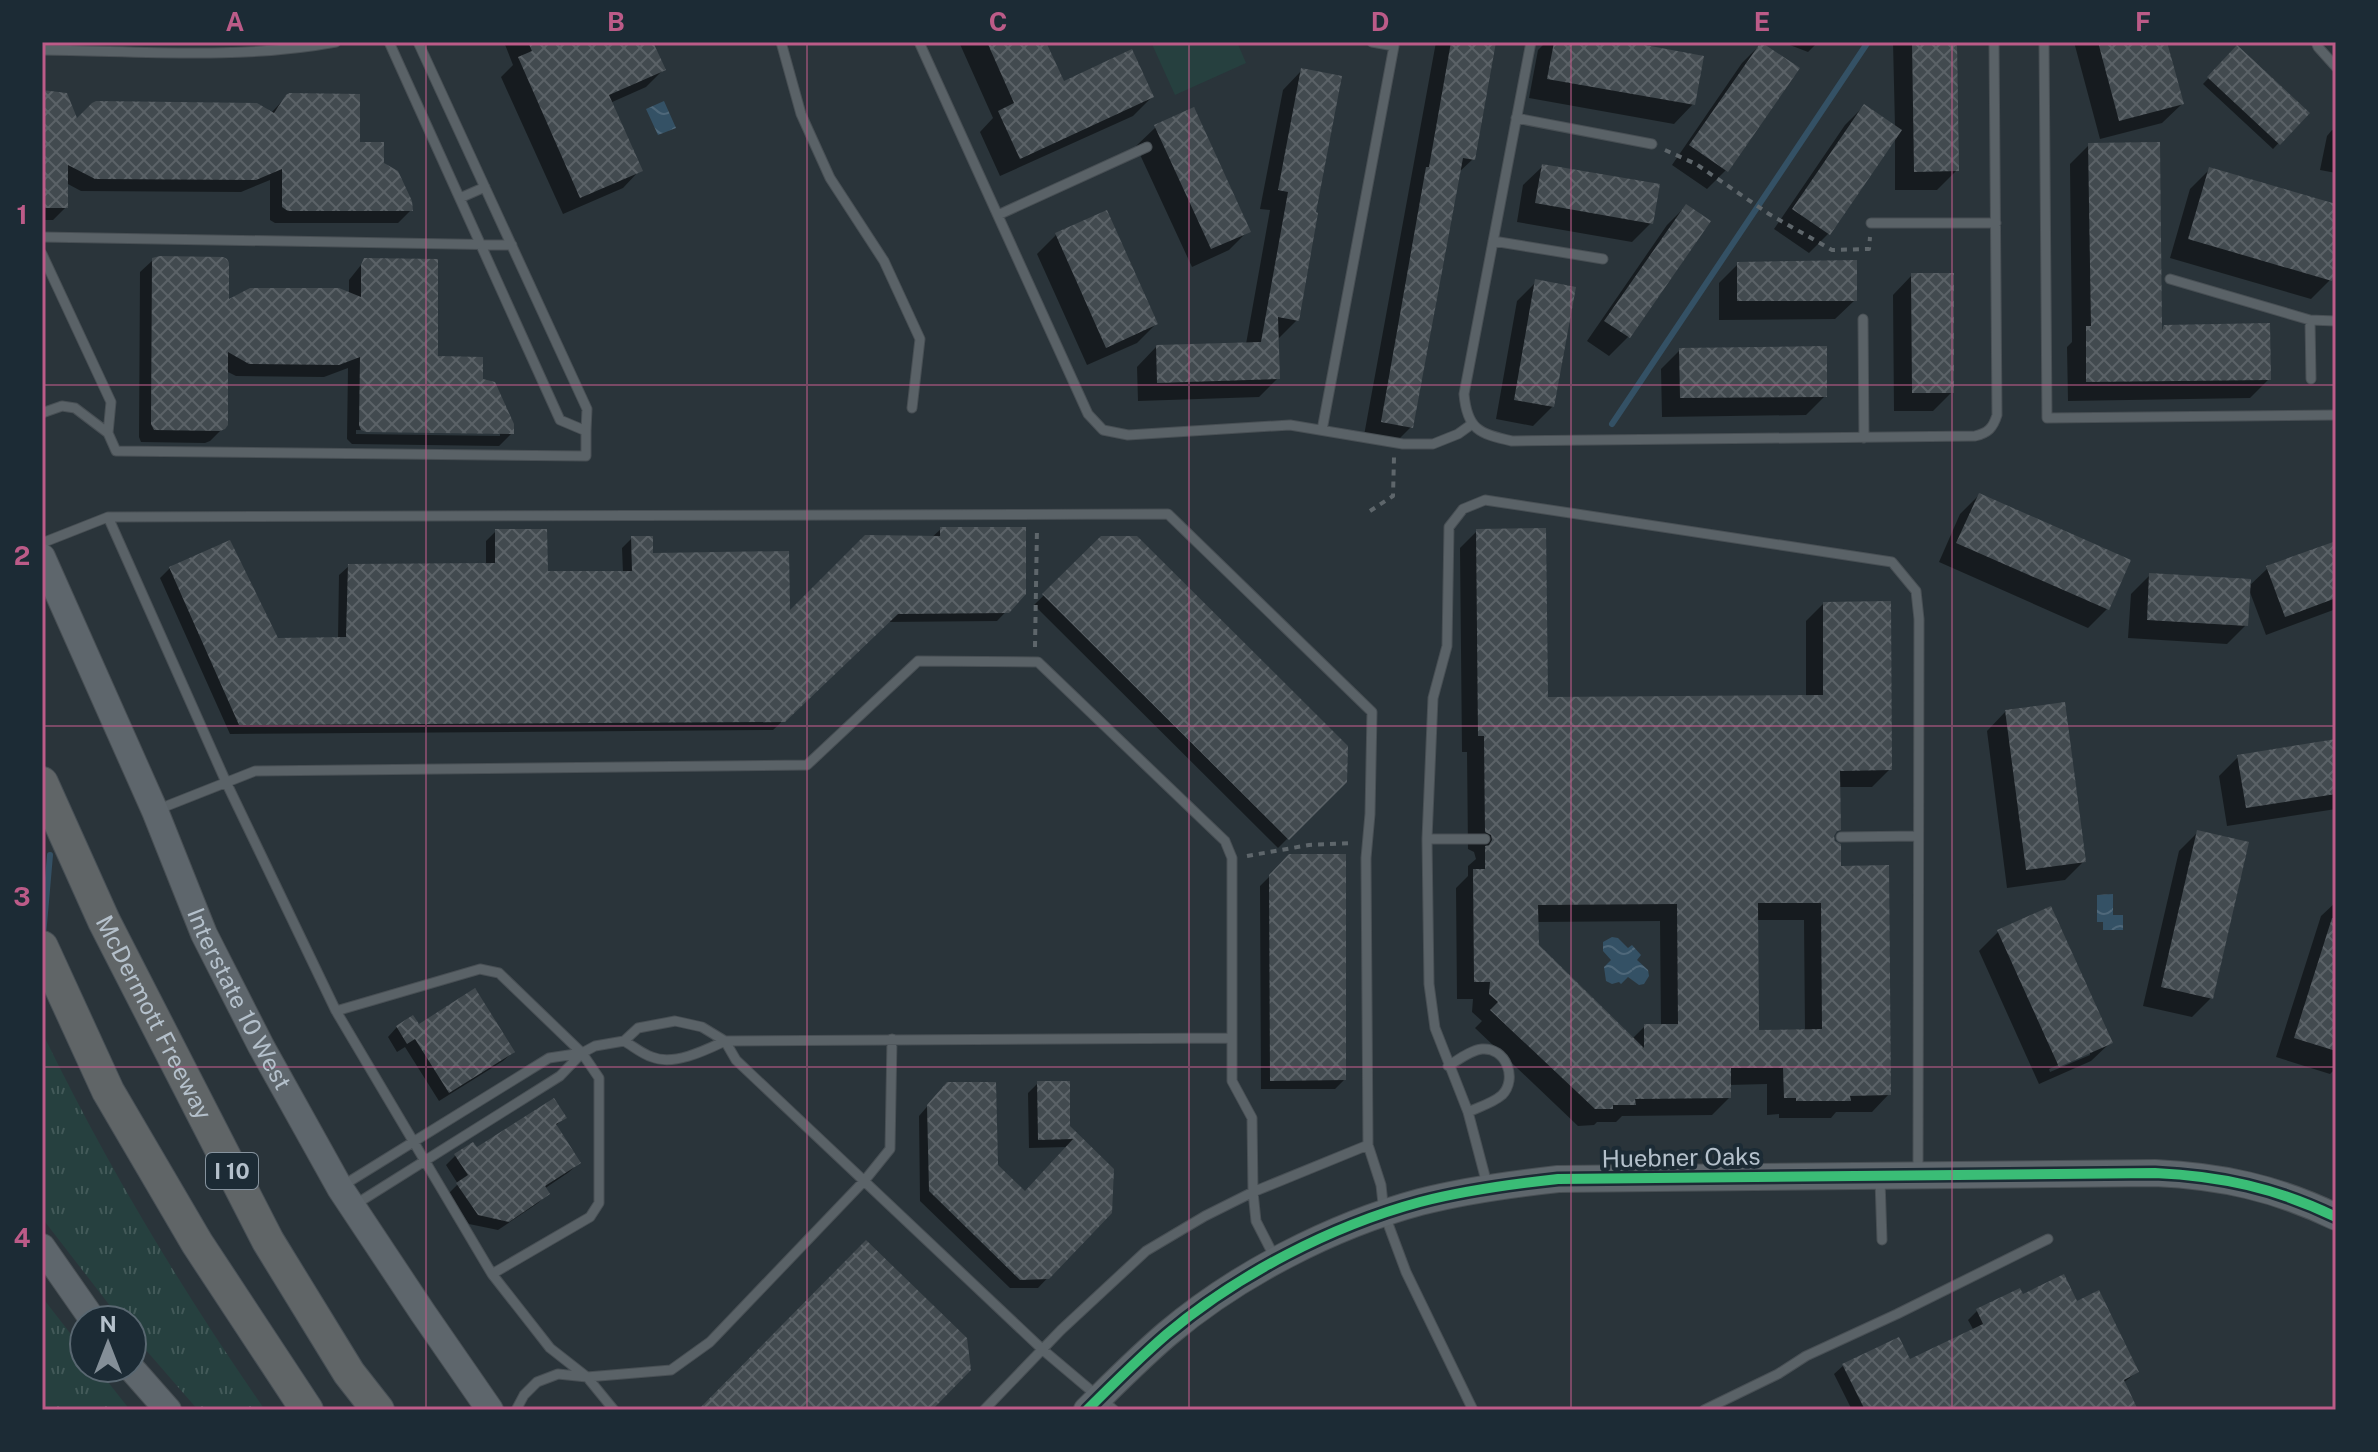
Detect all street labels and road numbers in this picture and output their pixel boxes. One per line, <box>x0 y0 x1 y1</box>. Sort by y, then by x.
street label: Interstate 10 West <box>182 904 298 1094</box>
street label: McDermott Freeway <box>91 911 218 1124</box>
street label: Huebner Oaks <box>1601 1142 1761 1172</box>
road number: I 10 <box>206 1153 258 1189</box>

